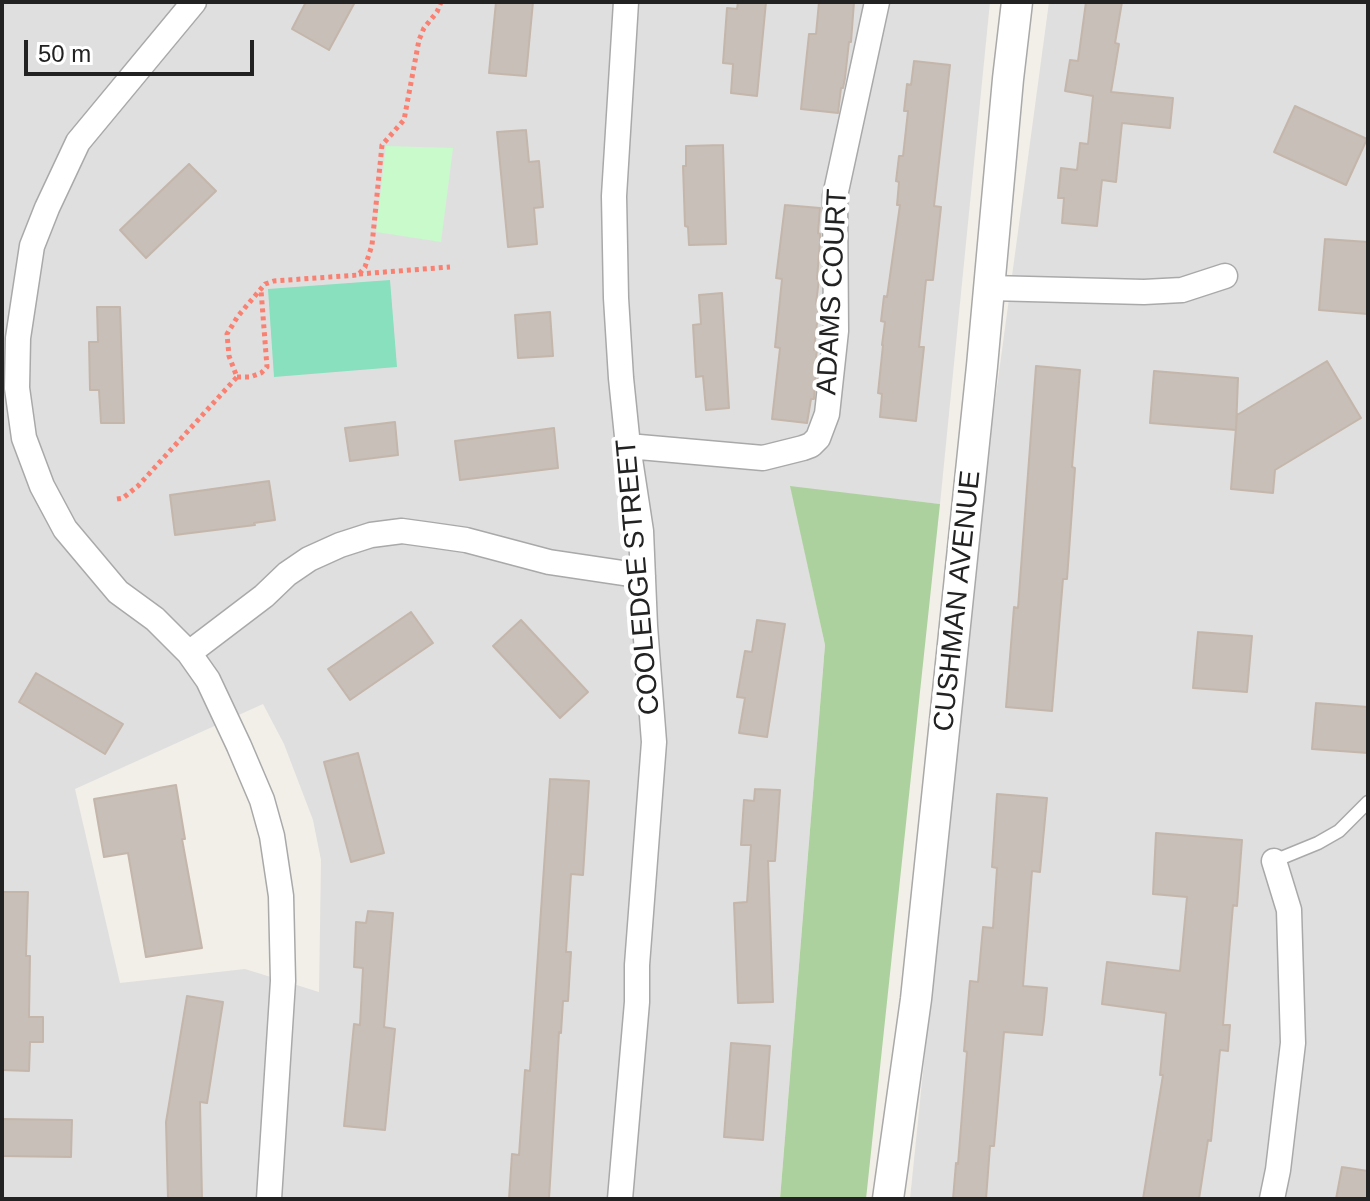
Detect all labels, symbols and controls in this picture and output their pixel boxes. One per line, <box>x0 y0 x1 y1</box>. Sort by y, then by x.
scale bar <box>28 24 258 74</box>
text: 50 m <box>38 40 91 67</box>
street label: ADAMS COURT <box>811 188 855 396</box>
street label: COOLEDGE STREET <box>610 438 668 716</box>
street label: CUSHMAN AVENUE <box>928 469 988 733</box>

